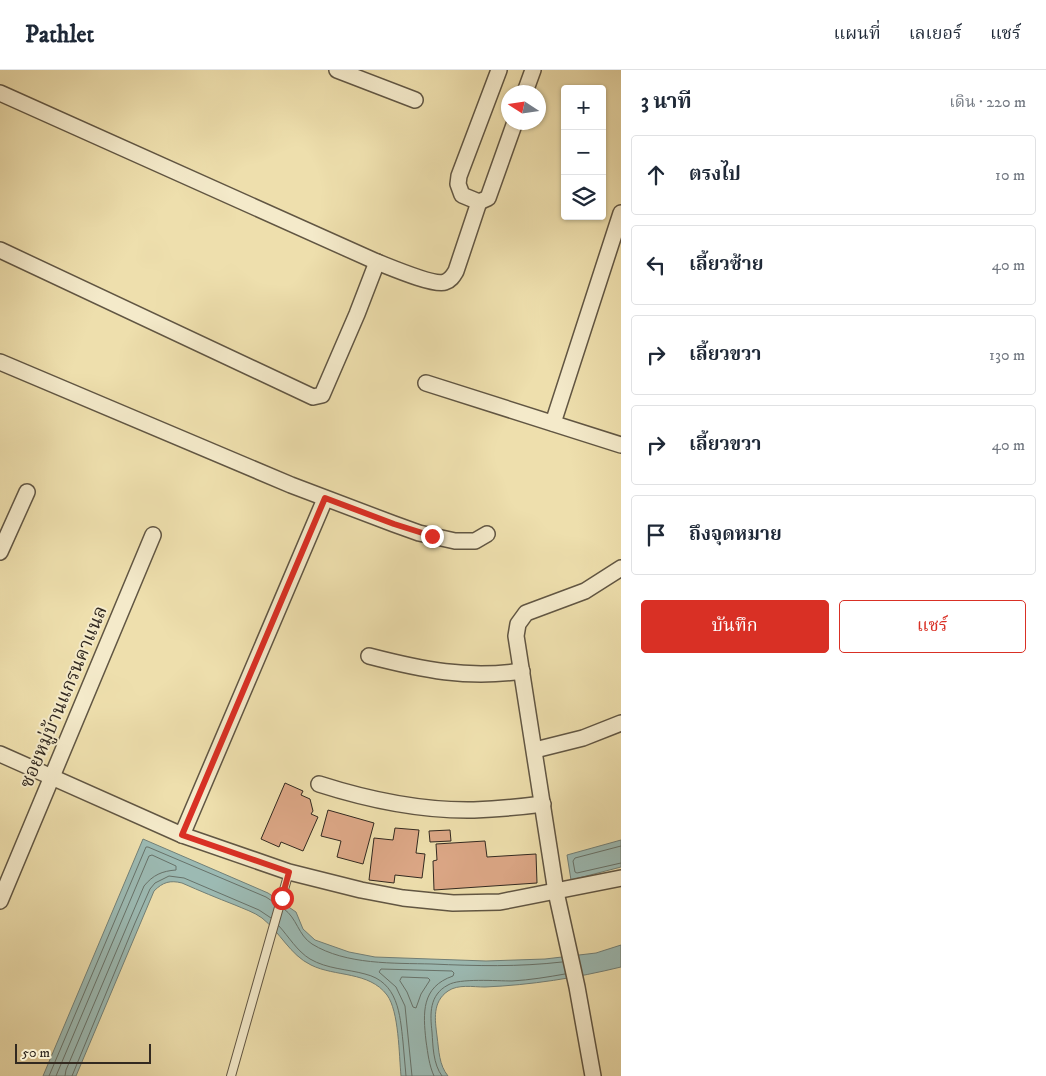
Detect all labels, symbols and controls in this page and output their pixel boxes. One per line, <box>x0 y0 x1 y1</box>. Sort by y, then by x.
text: Pathlet <box>25 20 94 50</box>
text: แผนที่ <box>833 23 881 45</box>
text: เลเยอร์ <box>909 23 962 45</box>
text: แชร์ <box>990 23 1021 45</box>
north arrow <box>501 85 546 130</box>
map controls <box>561 85 606 220</box>
button: + <box>561 85 606 130</box>
text: 3 นาที <box>641 89 692 115</box>
text: เดิน · 220 m <box>949 92 1026 112</box>
button: − <box>561 130 606 175</box>
icon: ahead <box>642 161 670 189</box>
text: ตรงไป <box>689 163 741 186</box>
text: 10 m <box>995 165 1025 185</box>
button: layers <box>561 175 606 220</box>
icon: left <box>642 251 670 279</box>
text: เลี้ยวซ้าย <box>689 253 763 276</box>
text: 40 m <box>992 255 1025 275</box>
icon: right <box>642 341 670 369</box>
text: เลี้ยวขวา <box>689 343 761 366</box>
text: 130 m <box>989 345 1025 365</box>
icon: right <box>642 431 670 459</box>
text: เลี้ยวขวา <box>689 433 761 456</box>
text: 40 m <box>992 435 1025 455</box>
icon: arrive <box>642 521 670 549</box>
text: ถึงจุดหมาย <box>689 523 782 546</box>
route end <box>421 525 444 548</box>
button: บันทึก <box>641 600 829 653</box>
button: แชร์ <box>839 600 1026 653</box>
street label: ซอยหมู่บ้านแกรนคาแนล <box>15 602 113 792</box>
route start <box>271 887 294 910</box>
scale bar <box>15 1041 151 1064</box>
text: 50 m <box>22 1044 50 1062</box>

